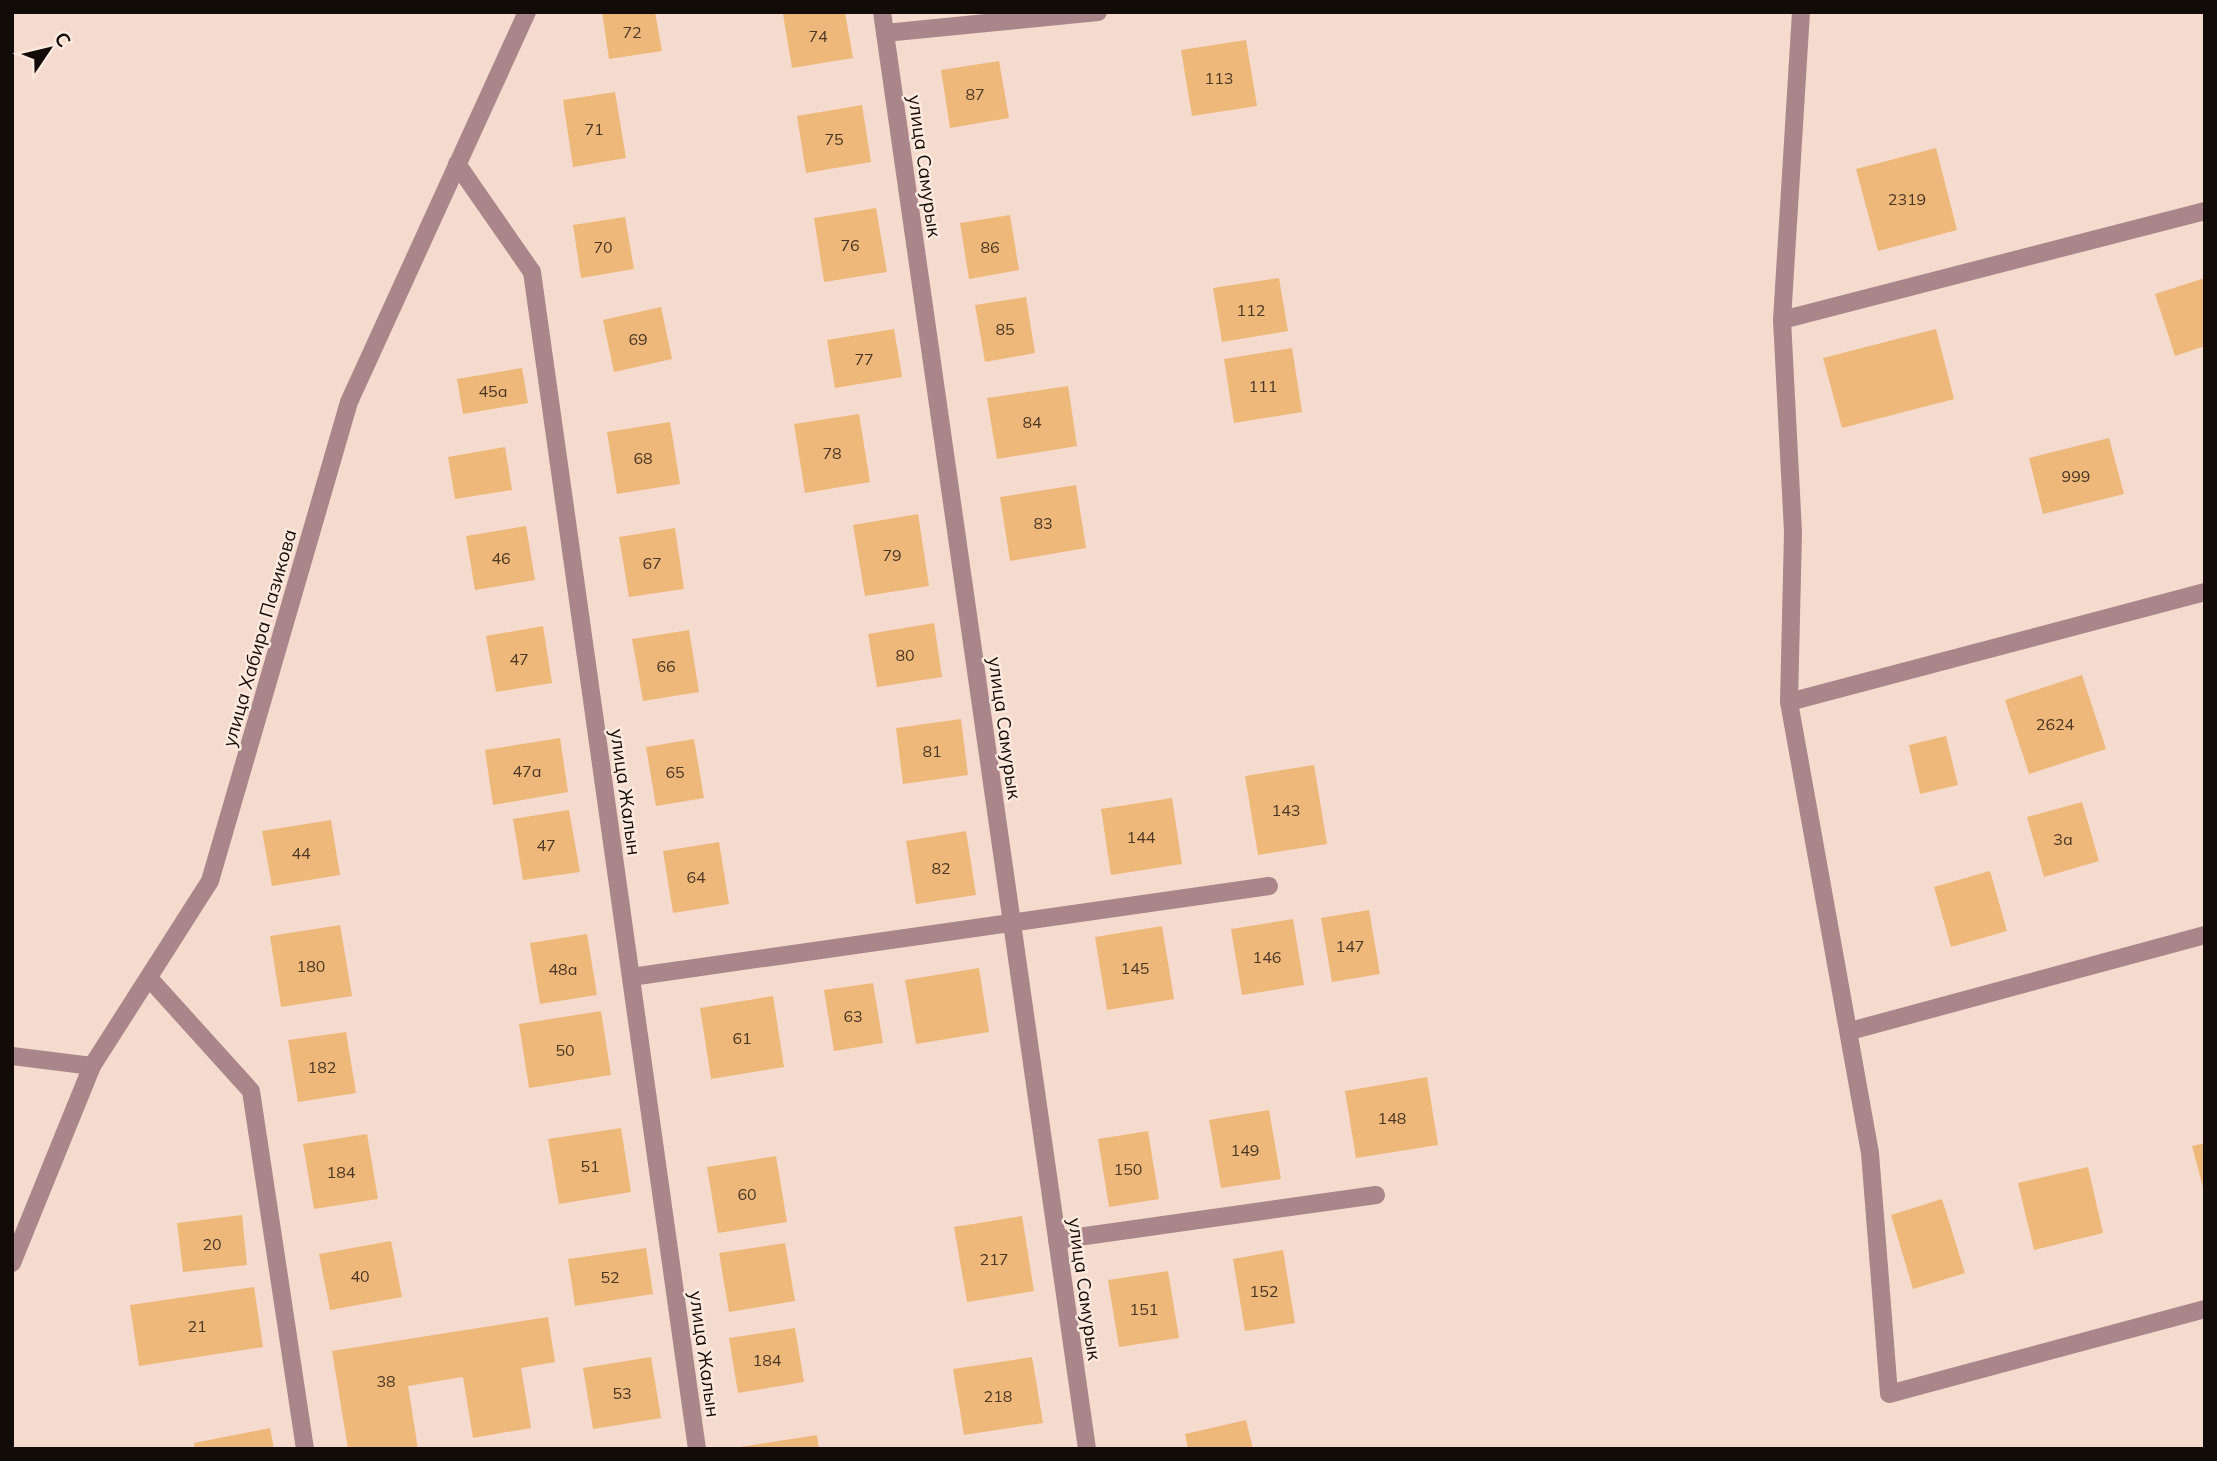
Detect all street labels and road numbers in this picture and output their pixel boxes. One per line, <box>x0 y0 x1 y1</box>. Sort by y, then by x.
street label: улица Самурык <box>903 93 947 240</box>
street label: улица Хабира Пазикова <box>216 526 302 750</box>
street label: улица Самурык <box>983 655 1027 802</box>
street label: улица Жалын <box>605 727 647 857</box>
street label: улица Самурык <box>1063 1216 1107 1363</box>
street label: улица Жалын <box>684 1289 726 1419</box>

